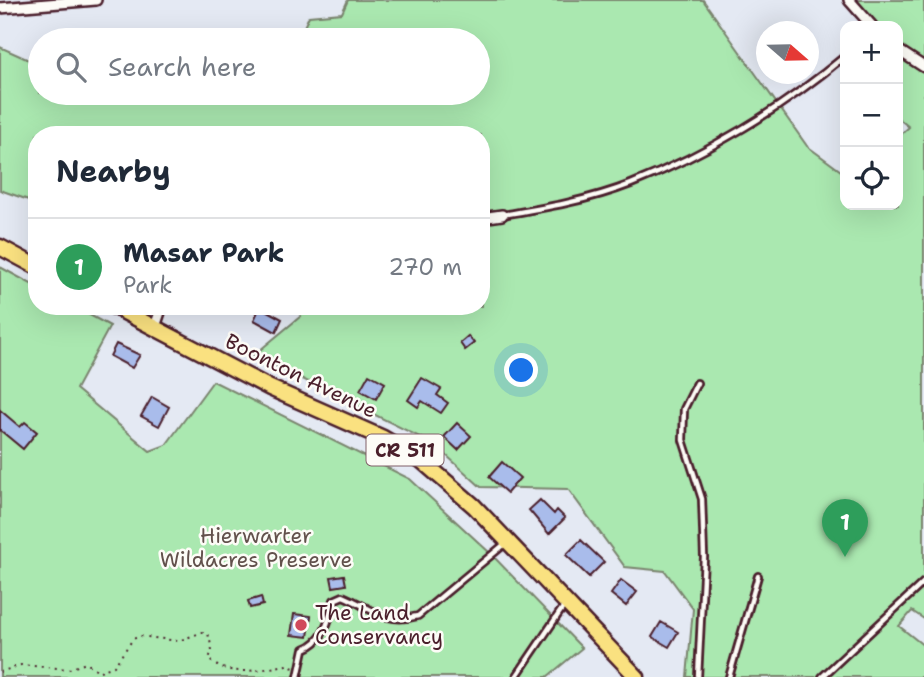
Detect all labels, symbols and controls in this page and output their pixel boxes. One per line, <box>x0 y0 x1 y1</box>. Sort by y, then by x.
north arrow <box>756 21 819 84</box>
map controls <box>840 21 903 210</box>
button: + <box>840 21 903 84</box>
search box <box>28 28 490 105</box>
icon: search <box>52 48 90 86</box>
text: Search here <box>108 49 257 84</box>
button: − <box>840 84 903 147</box>
button: locate <box>840 147 903 210</box>
text: Nearby <box>56 151 171 192</box>
text: Masar Park <box>123 235 285 270</box>
text: 1 <box>74 252 84 282</box>
text: 270 m <box>388 252 462 282</box>
text: Park <box>123 270 172 300</box>
street label: Boonton Avenue <box>220 327 382 425</box>
your location <box>504 353 538 387</box>
road number: CR 511 <box>366 435 444 466</box>
pin: 1 <box>822 499 868 557</box>
park label: Hierwarter Wildacres Preserve <box>160 522 352 574</box>
place label: The Land Conservancy <box>315 599 443 651</box>
marker: The Land Conservancy <box>293 617 309 633</box>

